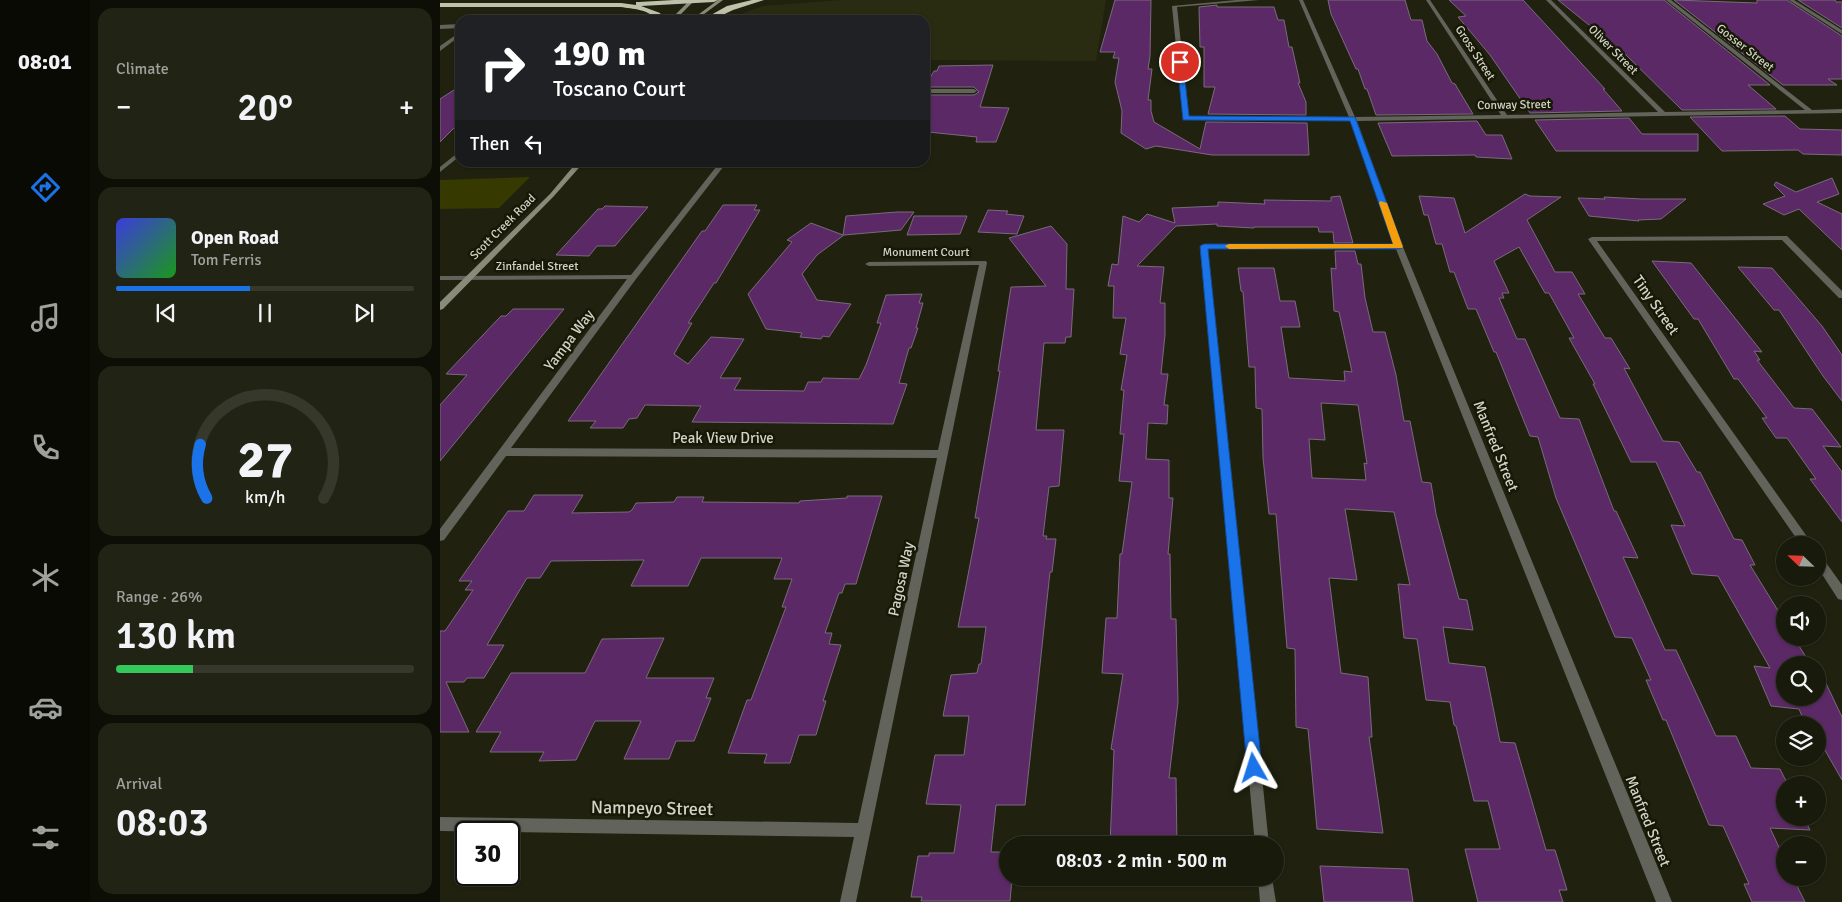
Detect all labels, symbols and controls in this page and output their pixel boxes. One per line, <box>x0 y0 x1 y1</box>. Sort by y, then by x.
street label: Gosser Street <box>1713 21 1777 75</box>
street label: Oliver Street <box>1585 22 1641 78</box>
street label: Gross Street <box>1452 23 1498 83</box>
text: 190 m <box>553 32 646 75</box>
icon: right <box>470 35 535 100</box>
pin <box>1159 41 1201 83</box>
text: 08:01 <box>18 48 72 75</box>
icon: arrive <box>1166 48 1194 76</box>
text: Climate <box>116 59 169 79</box>
text: Toscano Court <box>553 75 686 102</box>
text: 20° <box>237 84 293 131</box>
text: − <box>116 90 131 124</box>
text: + <box>399 90 414 124</box>
street label: Conway Street <box>1477 97 1551 113</box>
icon: left <box>520 130 548 158</box>
text: Then <box>470 132 510 156</box>
icon: directions <box>28 170 63 205</box>
street label: Scott Creek Road <box>467 191 539 263</box>
text: Open Road <box>191 226 279 250</box>
street label: Monument Court <box>883 245 969 260</box>
text: Tom Ferris <box>191 250 261 270</box>
street label: Zinfandel Street <box>496 259 579 274</box>
street label: Tiny Street <box>1629 272 1683 338</box>
icon: previous <box>152 299 180 327</box>
icon: pause <box>251 299 279 327</box>
icon: next <box>350 299 378 327</box>
icon: music <box>28 300 63 335</box>
street label: Yampa Way <box>540 306 598 374</box>
street label: Manfred Street <box>1470 398 1522 494</box>
text: 27 <box>237 428 293 492</box>
street label: Peak View Drive <box>672 429 774 447</box>
icon: phone <box>28 430 63 465</box>
text: km/h <box>245 486 285 508</box>
north arrow <box>1776 536 1826 586</box>
map controls <box>1776 536 1826 886</box>
street label: Pagosa Way <box>884 540 918 618</box>
icon: climate <box>28 560 63 595</box>
text: Range · 26% <box>116 587 202 607</box>
button: sound <box>1776 596 1826 646</box>
text: 130 km <box>116 612 236 659</box>
button: search <box>1776 656 1826 706</box>
icon: car <box>28 690 63 725</box>
button: layers <box>1776 716 1826 766</box>
position arrow <box>1227 741 1279 793</box>
street label: Manfred Street <box>1622 773 1674 869</box>
text: Arrival <box>116 774 162 794</box>
button: + <box>1776 776 1826 826</box>
street label: Nampeyo Street <box>591 796 713 820</box>
text: 08:03 <box>116 799 209 846</box>
icon: filters <box>28 820 63 855</box>
speed limit sign: 30 <box>455 821 520 886</box>
button: − <box>1776 836 1826 886</box>
text: 08:03 · 2 min · 500 m <box>1056 849 1227 873</box>

